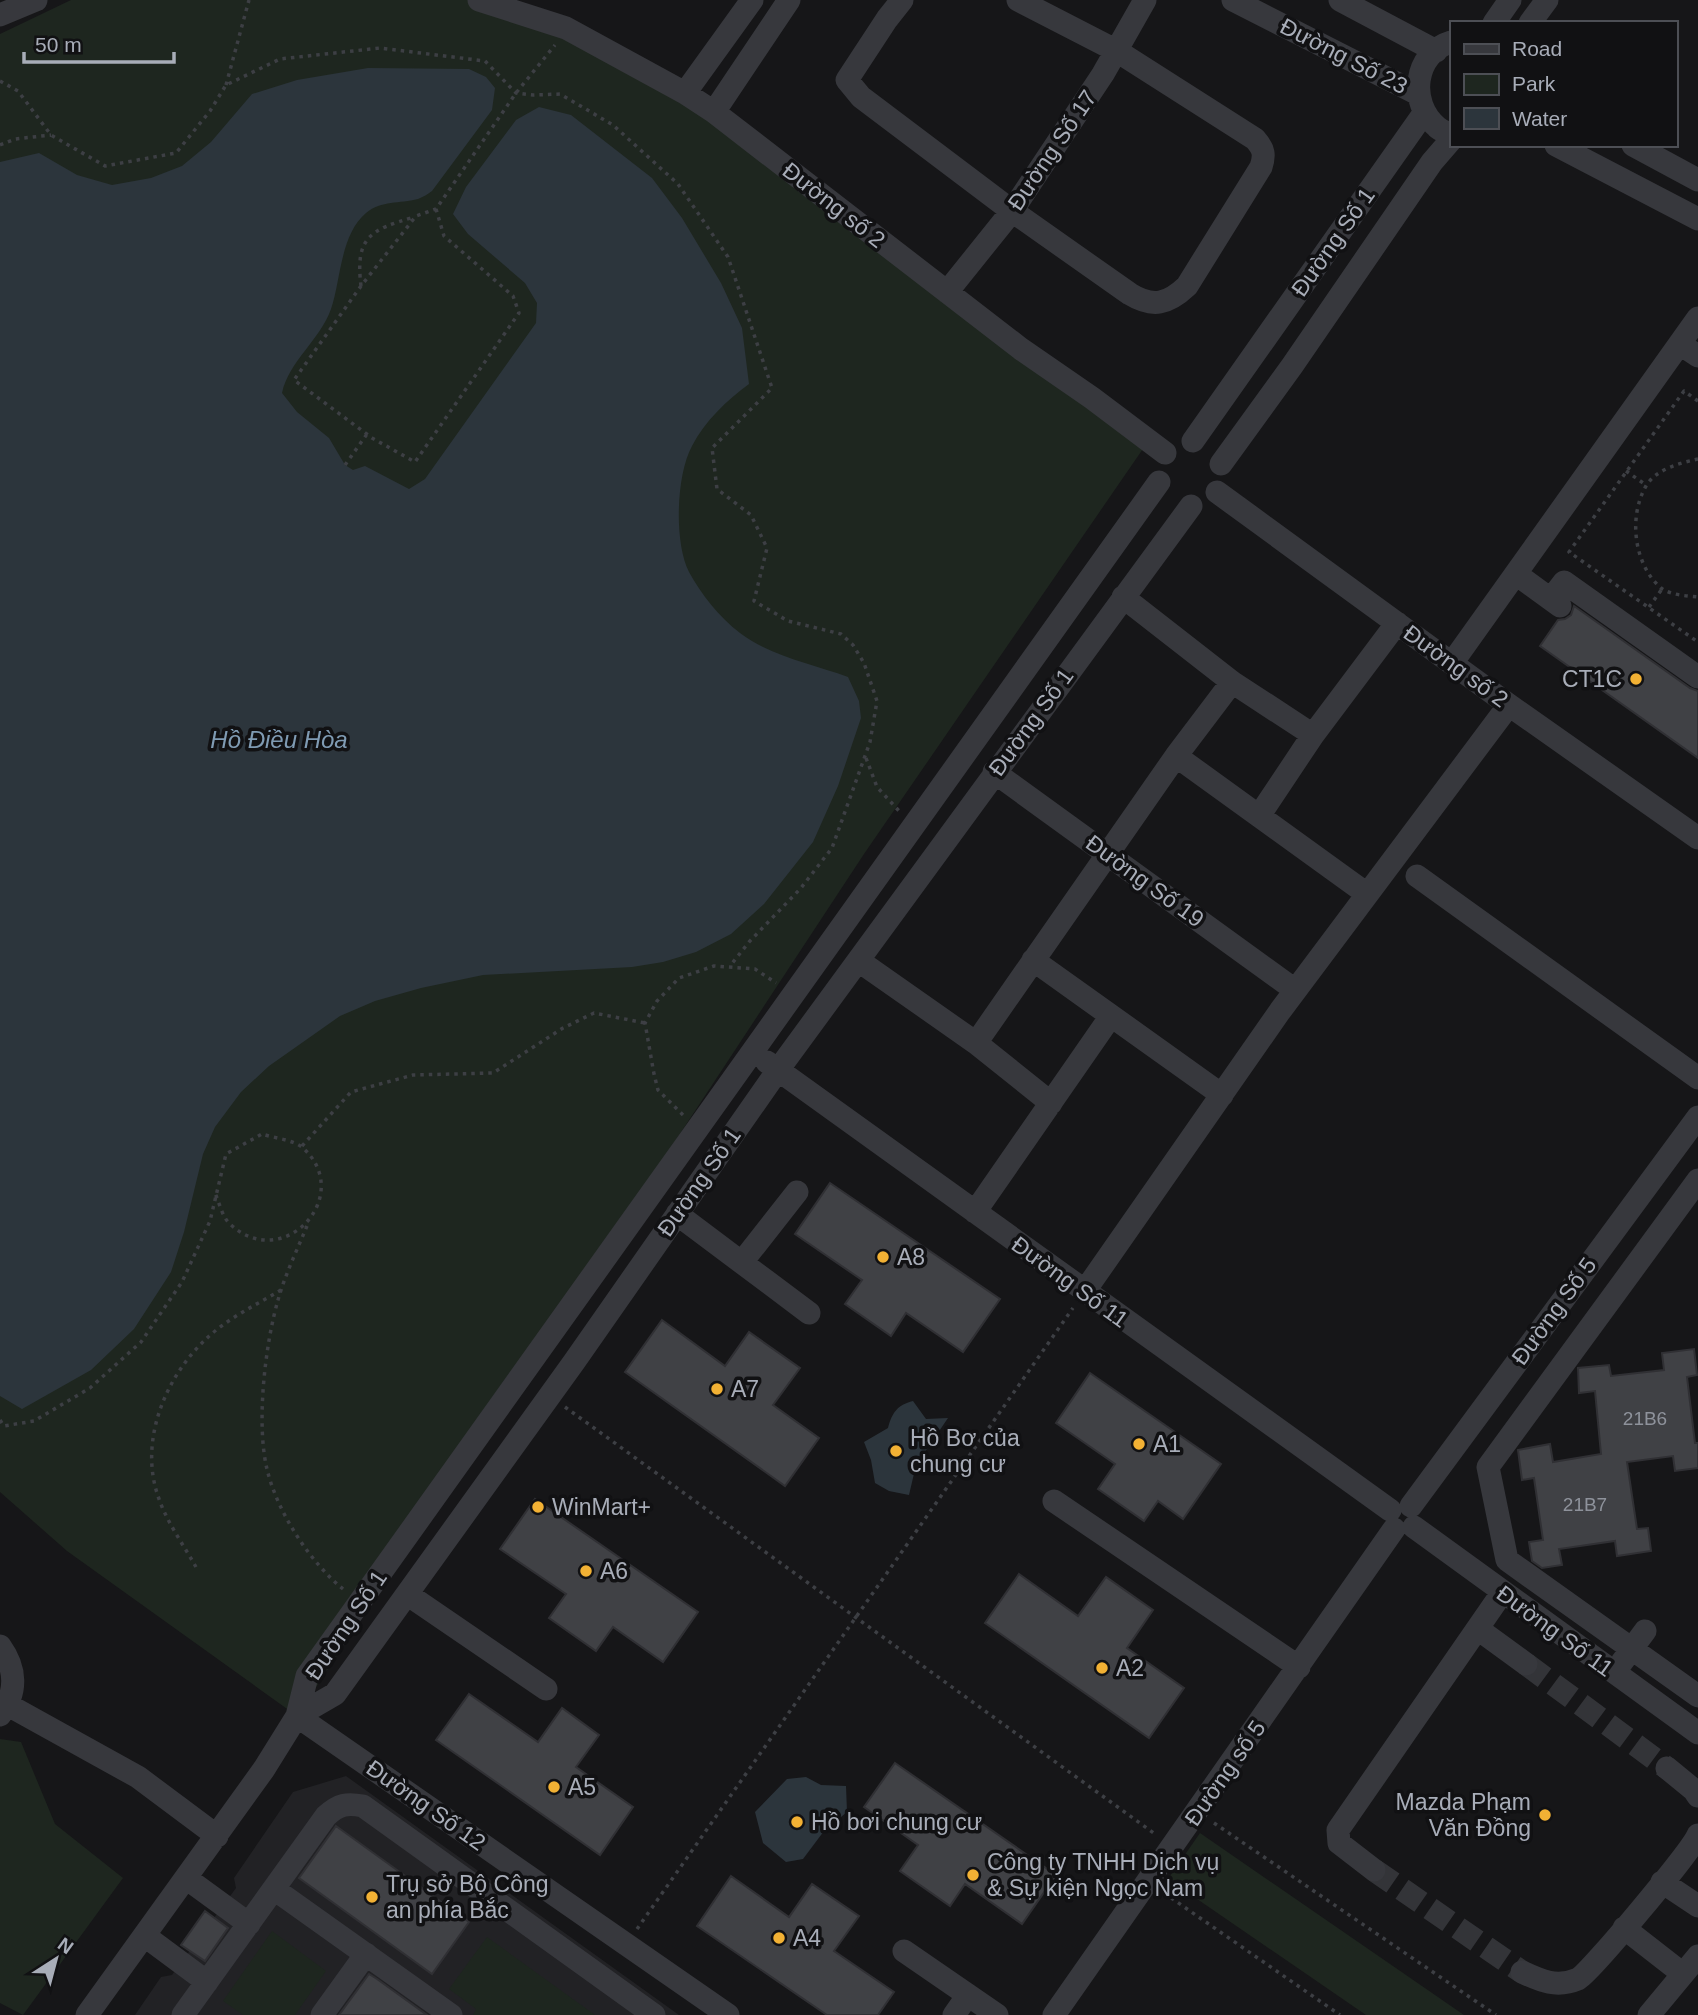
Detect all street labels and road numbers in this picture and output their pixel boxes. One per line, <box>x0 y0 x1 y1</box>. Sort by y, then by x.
street label: Đường Số 23 <box>1276 13 1412 99</box>
street label: Đường Số 17 <box>1002 85 1102 215</box>
street label: Đường số 2 <box>778 157 890 253</box>
street label: Đường Số 1 <box>1286 183 1380 301</box>
street label: Đường số 2 <box>1399 619 1513 713</box>
street label: Đường Số 1 <box>983 663 1079 781</box>
street label: Đường Số 19 <box>1081 830 1209 932</box>
street label: Đường Số 1 <box>652 1123 746 1241</box>
street label: Đường Số 11 <box>1007 1231 1133 1333</box>
street label: Đường Số 5 <box>1506 1252 1602 1370</box>
street label: Đường Số 1 <box>300 1565 392 1685</box>
street label: Đường Số 11 <box>1492 1580 1618 1682</box>
street label: Đường số 5 <box>1179 1715 1271 1831</box>
street label: Đường Số 12 <box>362 1754 490 1856</box>

